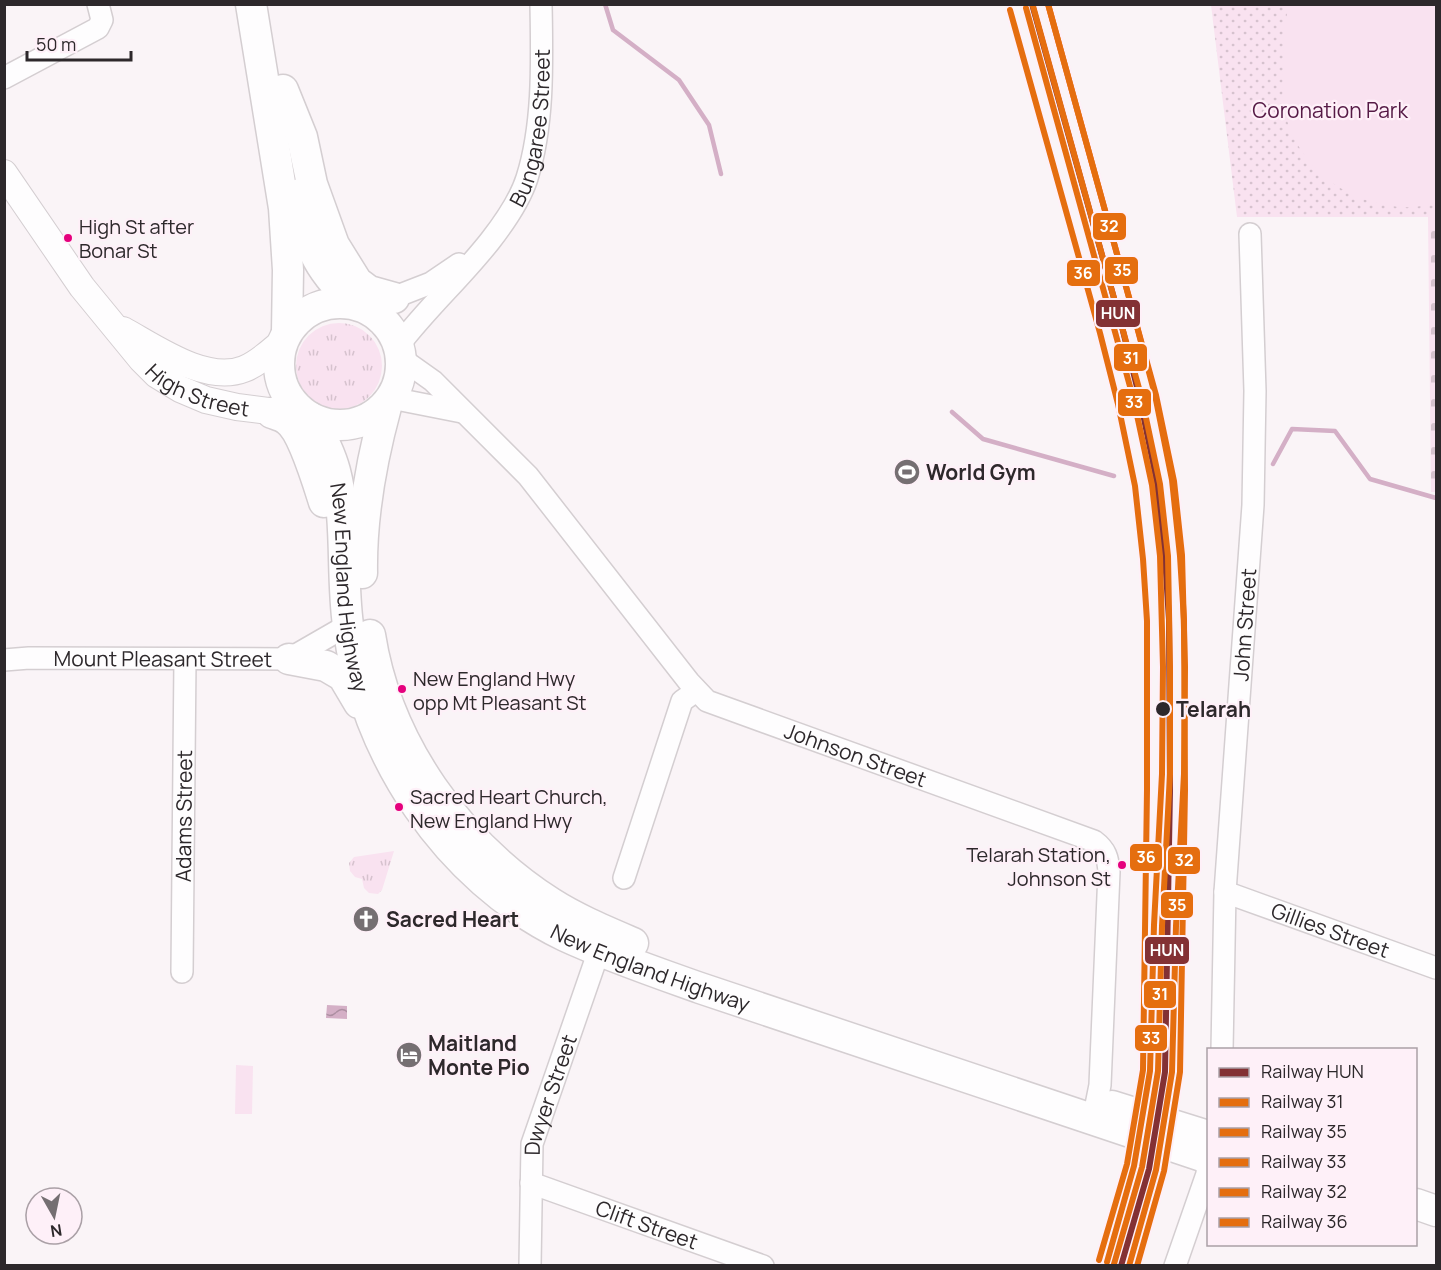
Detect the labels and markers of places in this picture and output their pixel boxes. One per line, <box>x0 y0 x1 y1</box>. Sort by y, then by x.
place label: High St after Bonar St <box>79 213 194 264</box>
marker: High St after Bonar St <box>62 232 74 244</box>
sports icon: World Gym <box>892 457 922 487</box>
place label: World Gym <box>926 458 1036 486</box>
place label: New England Hwy opp Mt Pleasant St <box>413 665 587 716</box>
marker: New England Hwy opp Mt Pleasant St <box>396 683 408 695</box>
place label: Telarah <box>1176 695 1251 723</box>
marker: Telarah <box>1154 700 1172 718</box>
place label: Sacred Heart Church, New England Hwy <box>410 783 608 834</box>
marker: Sacred Heart Church, New England Hwy <box>393 801 405 813</box>
place label: Telarah Station, Johnson St <box>966 841 1111 892</box>
marker: Telarah Station, Johnson St <box>1116 859 1128 871</box>
church icon: Sacred Heart <box>351 904 381 934</box>
place label: Sacred Heart <box>386 905 519 933</box>
place label: Maitland Monte Pio <box>428 1029 530 1081</box>
hotel icon: Maitland Monte Pio <box>394 1040 424 1070</box>

